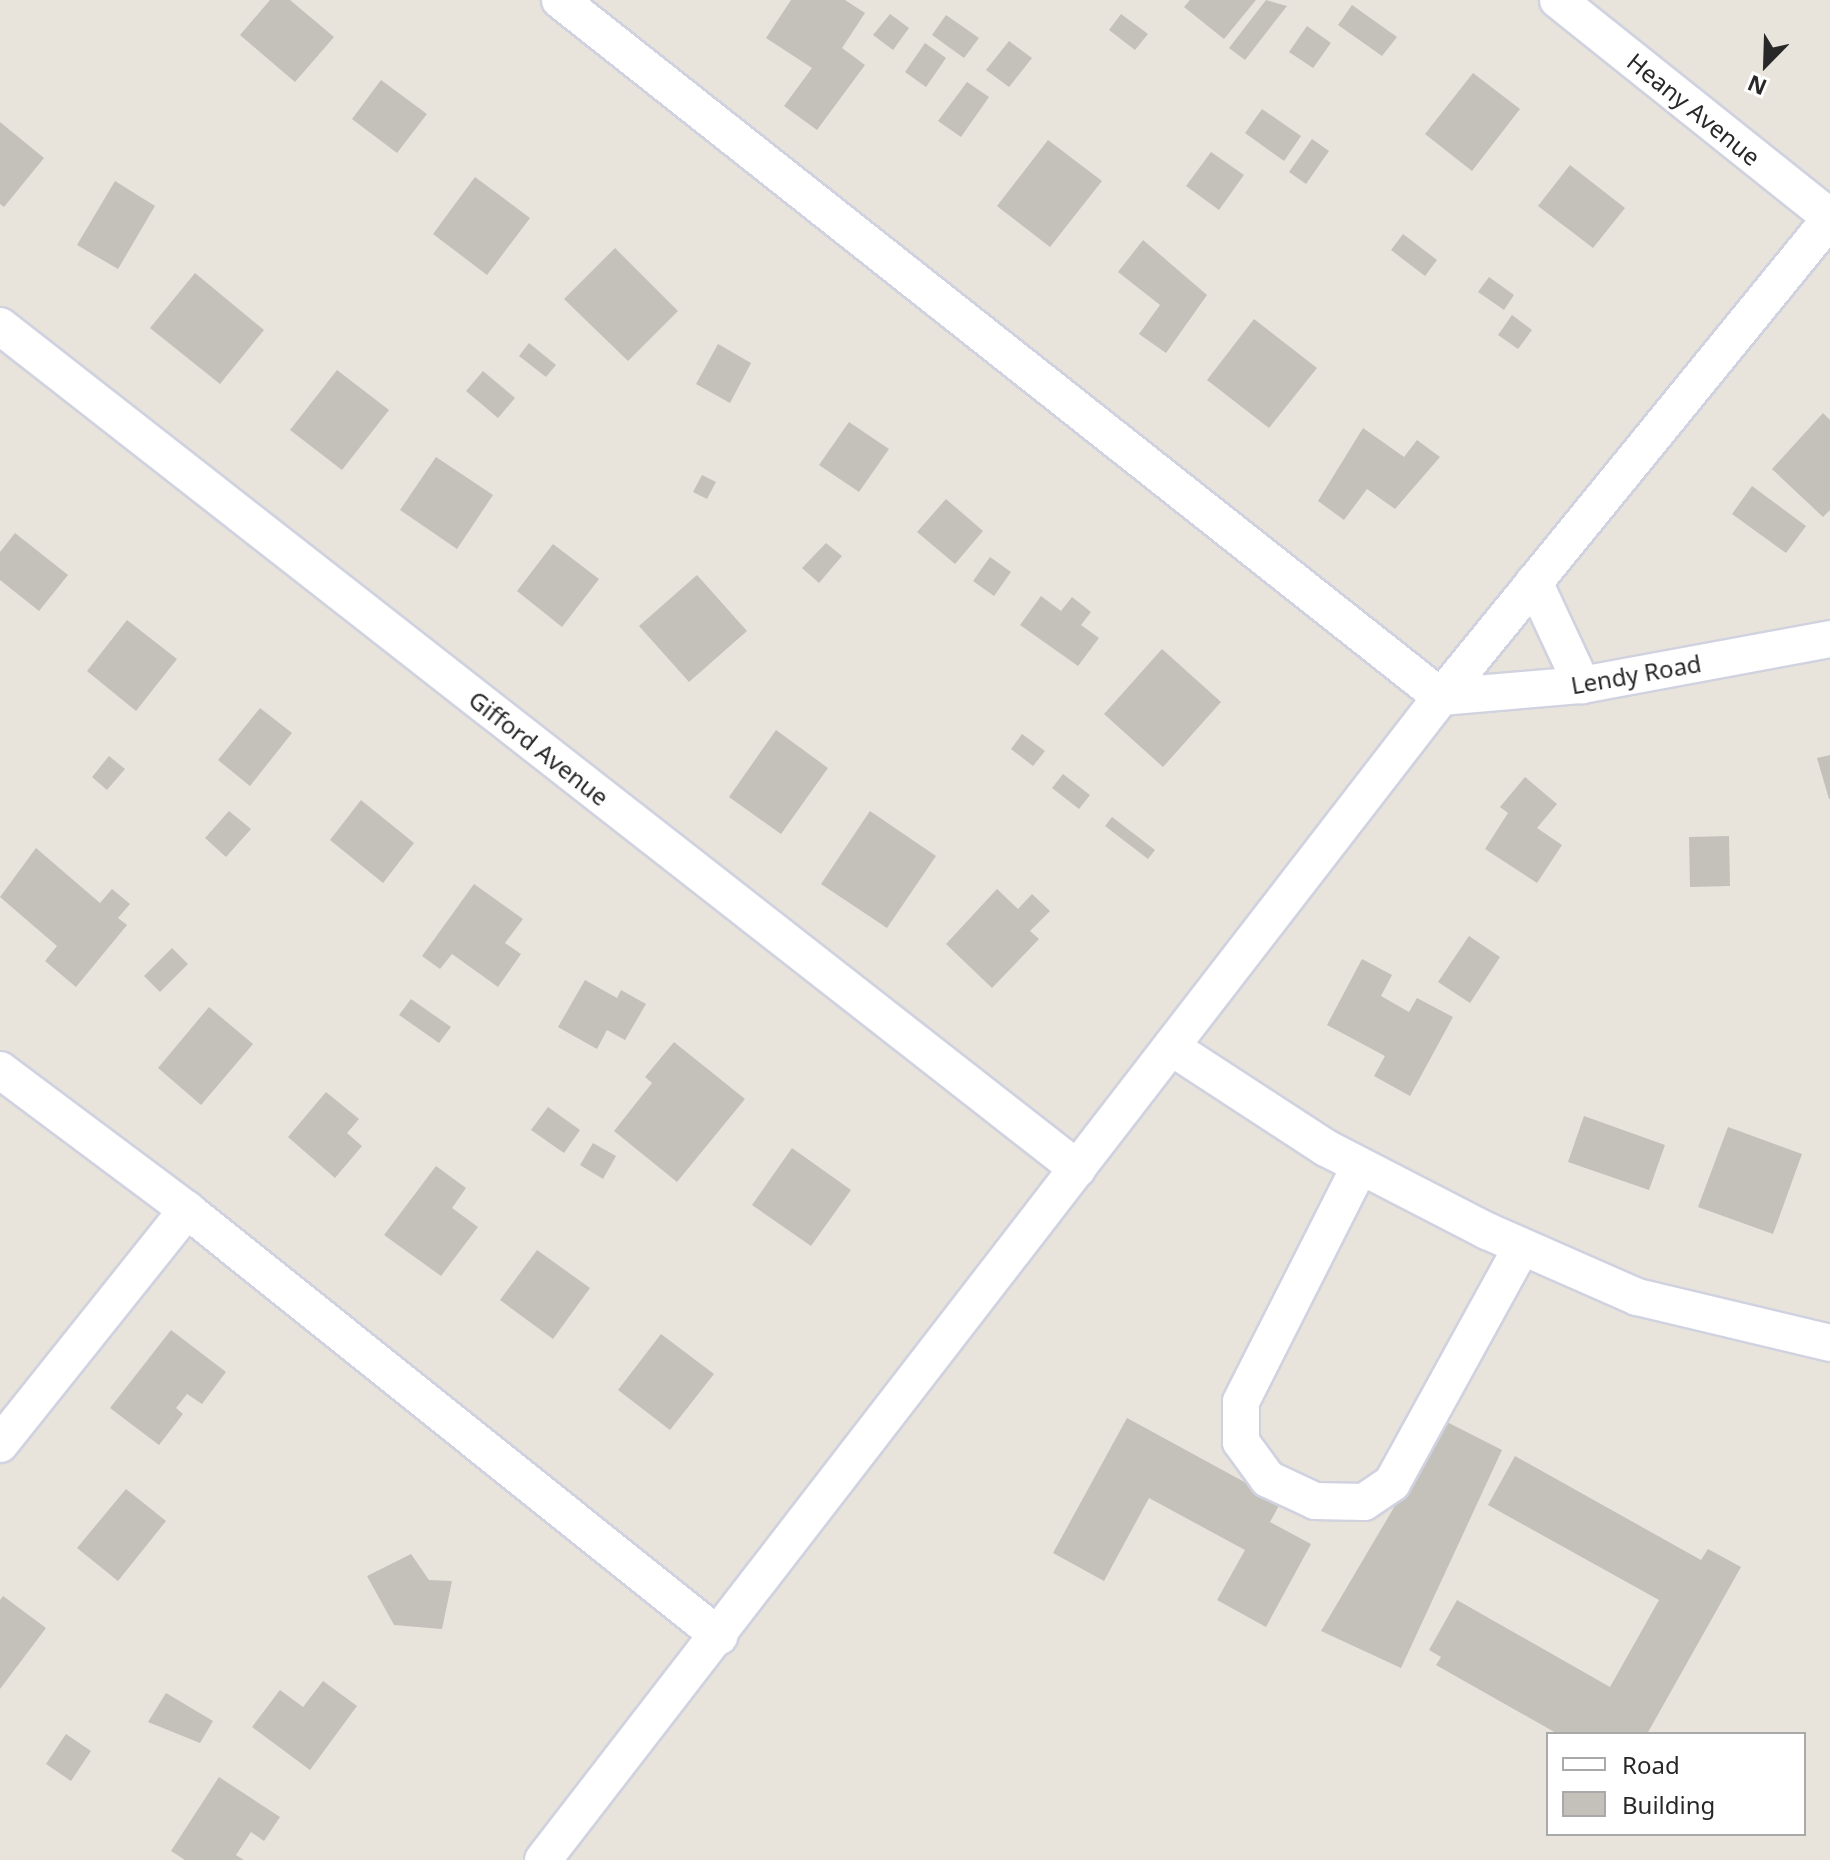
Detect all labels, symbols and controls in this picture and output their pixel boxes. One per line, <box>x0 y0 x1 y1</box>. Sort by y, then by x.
north arrow <box>1726 24 1806 104</box>
street label: Heany Avenue <box>1622 47 1766 171</box>
text: N <box>1743 69 1771 103</box>
street label: Lendy Road <box>1569 648 1703 700</box>
street label: Gifford Avenue <box>463 685 615 811</box>
legend <box>1546 1732 1806 1836</box>
text: Road <box>1622 1748 1680 1781</box>
text: Building <box>1622 1788 1715 1821</box>

